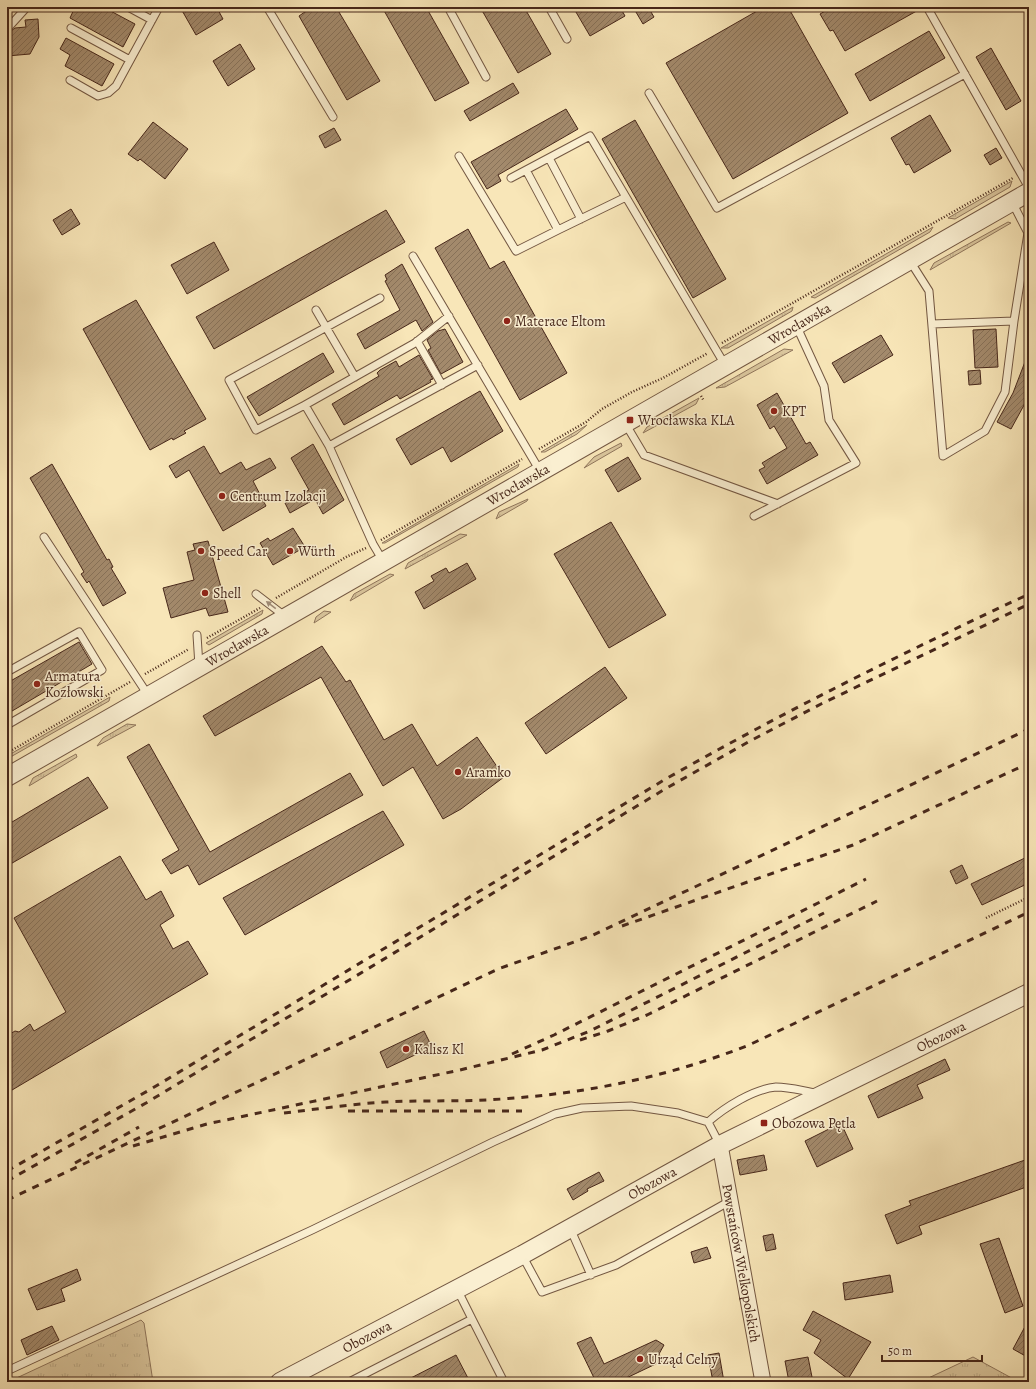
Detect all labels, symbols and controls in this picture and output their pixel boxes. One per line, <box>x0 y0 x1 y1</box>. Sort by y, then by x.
street label: Wrocławska <box>764 298 835 349</box>
place label: Materace Eltom <box>515 312 606 331</box>
marker: Materace Eltom <box>502 316 512 326</box>
place label: KPT <box>782 402 807 421</box>
marker: KPT <box>769 406 779 416</box>
place label: Wrocławska KLA <box>637 411 735 430</box>
marker: Wrocławska KLA <box>625 415 635 425</box>
street label: Wrocławska <box>482 459 553 510</box>
place label: Centrum Izolacji <box>230 487 326 506</box>
marker: Centrum Izolacji <box>217 491 227 501</box>
place label: Speed Car <box>209 542 268 561</box>
place label: Würth <box>297 542 336 561</box>
marker: Speed Car <box>196 546 206 556</box>
marker: Würth <box>285 546 295 556</box>
place label: Shell <box>213 584 241 603</box>
marker: Shell <box>200 588 210 598</box>
one-way arrow <box>266 602 276 610</box>
street label: Wrocławska <box>201 620 272 671</box>
place label: Armatura Kozłowski <box>44 667 104 702</box>
marker: Armatura Kozłowski <box>32 679 42 689</box>
place label: Aramko <box>465 763 511 782</box>
marker: Aramko <box>453 767 463 777</box>
street label: Obozowa <box>913 1016 969 1057</box>
place label: Kalisz Kl <box>414 1040 464 1059</box>
marker: Kalisz Kl <box>401 1044 411 1054</box>
place label: Obozowa Pętla <box>772 1114 856 1133</box>
marker: Obozowa Pętla <box>759 1118 769 1128</box>
street label: Obozowa <box>624 1161 680 1204</box>
street label: Powstańców Wielkopolskich <box>718 1182 765 1345</box>
street label: Obozowa <box>339 1315 395 1357</box>
scale bar <box>882 1337 982 1363</box>
text: 50 m <box>888 1343 912 1359</box>
place label: Urząd Celny <box>648 1350 718 1369</box>
marker: Urząd Celny <box>635 1354 645 1364</box>

